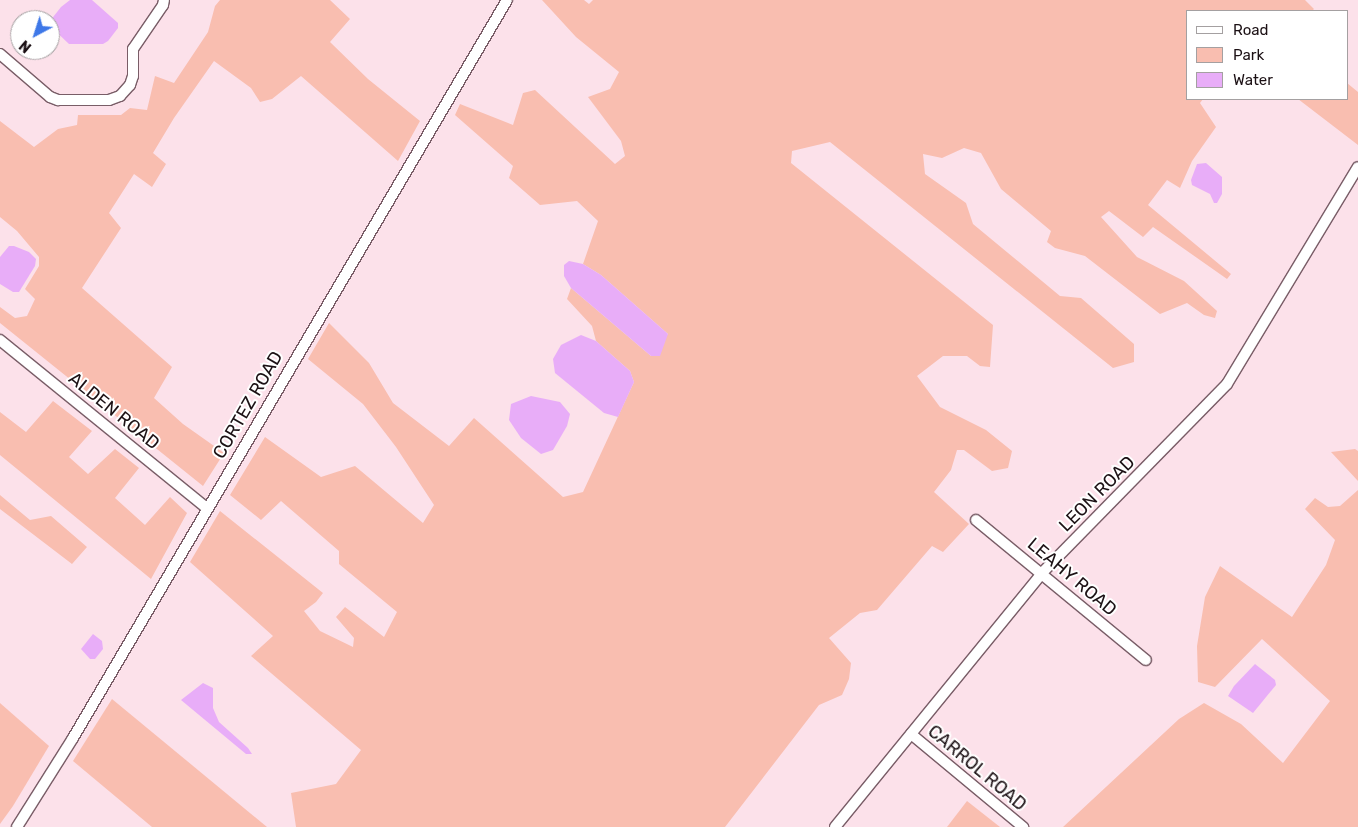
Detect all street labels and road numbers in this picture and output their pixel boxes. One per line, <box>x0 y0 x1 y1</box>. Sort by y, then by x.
street label: CORTEZ ROAD <box>209 347 287 463</box>
street label: ALDEN ROAD <box>64 368 164 454</box>
street label: LEON ROAD <box>1055 452 1139 536</box>
street label: LEAHY ROAD <box>1023 533 1121 621</box>
street label: CARROL ROAD <box>923 720 1031 816</box>

